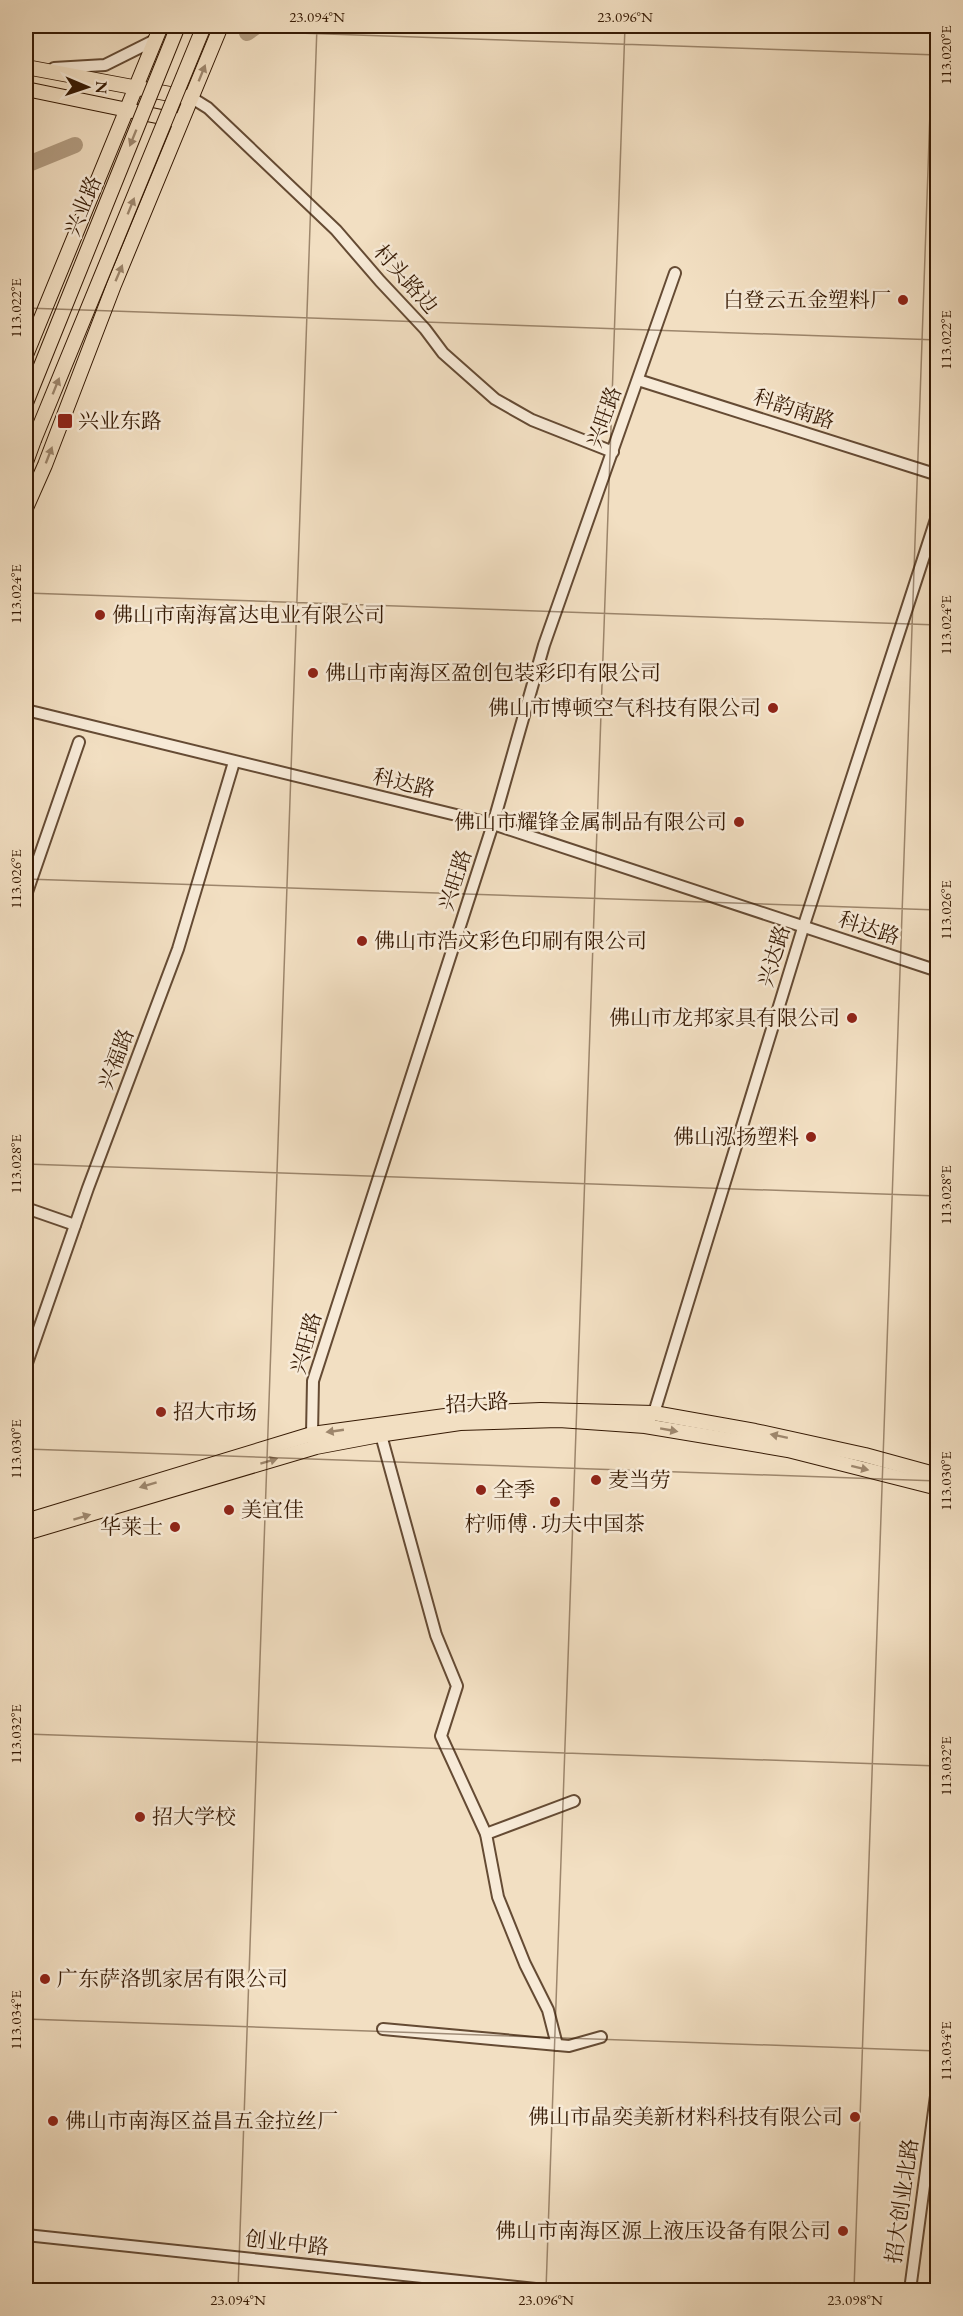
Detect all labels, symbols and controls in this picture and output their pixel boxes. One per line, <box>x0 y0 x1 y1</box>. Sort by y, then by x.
text: 23.094°N <box>289 7 345 26</box>
text: 23.096°N <box>597 7 653 26</box>
text: 113.020°E <box>936 25 955 85</box>
north arrow <box>57 57 117 117</box>
one-way arrow <box>197 64 207 82</box>
text: N <box>91 81 112 94</box>
one-way arrow <box>128 129 137 147</box>
street label: 兴业路 <box>58 172 107 240</box>
one-way arrow <box>127 197 136 215</box>
street label: 村头路边 <box>368 238 445 319</box>
one-way arrow <box>114 263 124 281</box>
text: 113.022°E <box>6 278 25 338</box>
place label: 白登云五金塑料厂 <box>723 286 891 313</box>
marker: 白登云五金塑料厂 <box>896 293 910 307</box>
text: 113.022°E <box>936 310 955 370</box>
one-way arrow <box>52 377 61 395</box>
street label: 兴旺路 <box>580 383 627 451</box>
street label: 科韵南路 <box>750 383 838 434</box>
place label: 兴业东路 <box>78 407 162 434</box>
marker: 兴业东路 <box>56 412 74 430</box>
one-way arrow <box>45 446 54 464</box>
text: 113.024°E <box>6 564 25 624</box>
text: 113.024°E <box>936 595 955 655</box>
place label: 佛山市南海富达电业有限公司 <box>112 601 385 628</box>
marker: 佛山市南海富达电业有限公司 <box>93 608 107 622</box>
place label: 佛山市南海区盈创包装彩印有限公司 <box>325 659 661 686</box>
marker: 佛山市南海区盈创包装彩印有限公司 <box>306 666 320 680</box>
place label: 佛山市博顿空气科技有限公司 <box>488 694 761 721</box>
marker: 佛山市博顿空气科技有限公司 <box>766 701 780 715</box>
street label: 科达路 <box>370 762 438 803</box>
place label: 佛山市耀锋金属制品有限公司 <box>454 808 727 835</box>
marker: 佛山市耀锋金属制品有限公司 <box>732 815 746 829</box>
street label: 兴旺路 <box>432 846 477 914</box>
text: 113.026°E <box>6 849 25 909</box>
text: 113.026°E <box>936 880 955 940</box>
street label: 科达路 <box>835 905 903 950</box>
street label: 兴达路 <box>751 922 796 990</box>
place label: 佛山市浩文彩色印刷有限公司 <box>374 927 647 954</box>
marker: 佛山市浩文彩色印刷有限公司 <box>355 934 369 948</box>
place label: 佛山市龙邦家具有限公司 <box>609 1004 840 1031</box>
marker: 佛山市龙邦家具有限公司 <box>845 1011 859 1025</box>
street label: 兴福路 <box>92 1025 139 1093</box>
place label: 佛山泓扬塑料 <box>673 1123 799 1150</box>
marker: 佛山泓扬塑料 <box>804 1130 818 1144</box>
text: 113.028°E <box>6 1134 25 1194</box>
text: 113.028°E <box>936 1165 955 1225</box>
street label: 兴旺路 <box>284 1309 327 1377</box>
street label: 招大路 <box>445 1387 509 1418</box>
place label: 招大市场 <box>173 1398 257 1425</box>
marker: 招大市场 <box>154 1405 168 1419</box>
text: 113.030°E <box>6 1419 25 1479</box>
one-way arrow <box>660 1425 679 1434</box>
one-way arrow <box>326 1426 345 1435</box>
one-way arrow <box>769 1431 788 1441</box>
text: 113.030°E <box>936 1451 955 1511</box>
one-way arrow <box>260 1456 278 1465</box>
one-way arrow <box>851 1463 869 1473</box>
place label: 麦当劳 <box>608 1466 671 1493</box>
marker: 麦当劳 <box>589 1473 603 1487</box>
place label: 全季 <box>493 1476 535 1503</box>
one-way arrow <box>139 1481 157 1490</box>
marker: 全季 <box>474 1483 488 1497</box>
marker: 柠师傅 · 功夫中国茶 <box>548 1495 562 1509</box>
place label: 美宜佳 <box>241 1496 304 1523</box>
marker: 美宜佳 <box>222 1503 236 1517</box>
place label: 柠师傅 · 功夫中国茶 <box>465 1510 645 1537</box>
one-way arrow <box>73 1512 91 1521</box>
place label: 华莱士 <box>100 1513 163 1540</box>
marker: 华莱士 <box>168 1520 182 1534</box>
text: 113.032°E <box>6 1704 25 1764</box>
text: 113.032°E <box>936 1736 955 1796</box>
place label: 招大学校 <box>152 1803 236 1830</box>
marker: 招大学校 <box>133 1810 147 1824</box>
place label: 广东萨洛凯家居有限公司 <box>57 1965 288 1992</box>
marker: 广东萨洛凯家居有限公司 <box>38 1972 52 1986</box>
text: 113.034°E <box>6 1990 25 2050</box>
text: 113.034°E <box>936 2021 955 2081</box>
place label: 佛山市晶奕美新材料科技有限公司 <box>528 2103 843 2130</box>
place label: 佛山市南海区益昌五金拉丝厂 <box>65 2107 338 2134</box>
marker: 佛山市晶奕美新材料科技有限公司 <box>848 2110 862 2124</box>
marker: 佛山市南海区益昌五金拉丝厂 <box>46 2114 60 2128</box>
street label: 招大创业北路 <box>879 2137 924 2265</box>
place label: 佛山市南海区源上液压设备有限公司 <box>495 2217 831 2244</box>
marker: 佛山市南海区源上液压设备有限公司 <box>836 2224 850 2238</box>
street label: 创业中路 <box>244 2225 330 2260</box>
text: 23.094°N <box>210 2290 266 2309</box>
text: 23.096°N <box>518 2290 574 2309</box>
text: 23.098°N <box>827 2290 883 2309</box>

